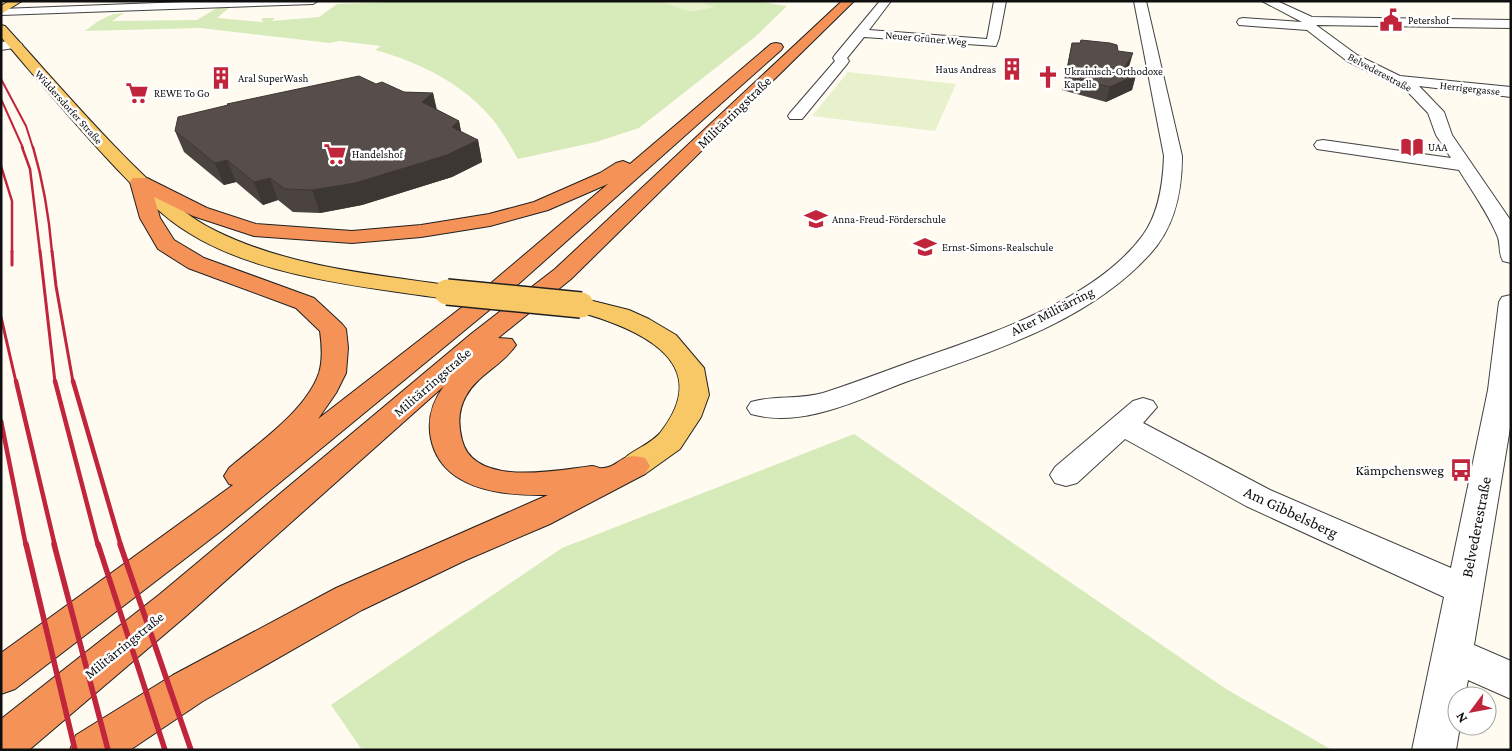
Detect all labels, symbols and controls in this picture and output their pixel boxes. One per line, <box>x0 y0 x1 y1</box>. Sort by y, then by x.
public building icon: Petershof <box>1378 7 1404 33</box>
place label: Petershof <box>1408 14 1450 26</box>
street label: Neuer Grüner Weg <box>885 28 968 49</box>
street label: Belvederestraße <box>1346 50 1414 94</box>
building icon: Haus Andreas <box>999 56 1025 82</box>
place label: Haus Andreas <box>936 63 996 75</box>
church icon: Ukrainisch-Orthodoxe Kapelle <box>1035 64 1061 90</box>
building icon: Aral SuperWash <box>208 65 234 91</box>
place label: Ukrainisch-Orthodoxe Kapelle <box>1064 65 1163 91</box>
street label: Widdersdorfer Straße <box>33 68 105 146</box>
place label: Aral SuperWash <box>238 72 308 85</box>
street label: Militärringstraße <box>694 73 774 151</box>
street label: Herrigergasse <box>1439 79 1501 98</box>
supermarket icon: REWE To Go <box>124 80 150 106</box>
place label: REWE To Go <box>154 87 210 99</box>
library icon: UAA <box>1399 134 1425 160</box>
supermarket icon: Handelshof <box>322 141 348 167</box>
place label: UAA <box>1428 141 1448 153</box>
place label: Handelshof <box>352 148 403 160</box>
school or university icon: Anna-Freud-Förderschule <box>803 206 829 232</box>
place label: Anna-Freud-Förderschule <box>832 213 946 225</box>
school or university icon: Ernst-Simons-Realschule <box>912 234 938 260</box>
place label: Ernst-Simons-Realschule <box>942 241 1053 253</box>
street label: Alter Militärring <box>1008 283 1097 339</box>
street label: Militärringstraße <box>390 344 474 420</box>
bus stop icon: Kämpchensweg <box>1448 457 1474 483</box>
place label: Kämpchensweg <box>1356 462 1444 478</box>
street label: Belvederestraße <box>1458 475 1494 579</box>
street label: Am Gibbelsberg <box>1241 483 1341 542</box>
street label: Militärringstraße <box>81 608 167 682</box>
north arrow <box>1447 686 1497 736</box>
text: N <box>1451 709 1470 726</box>

